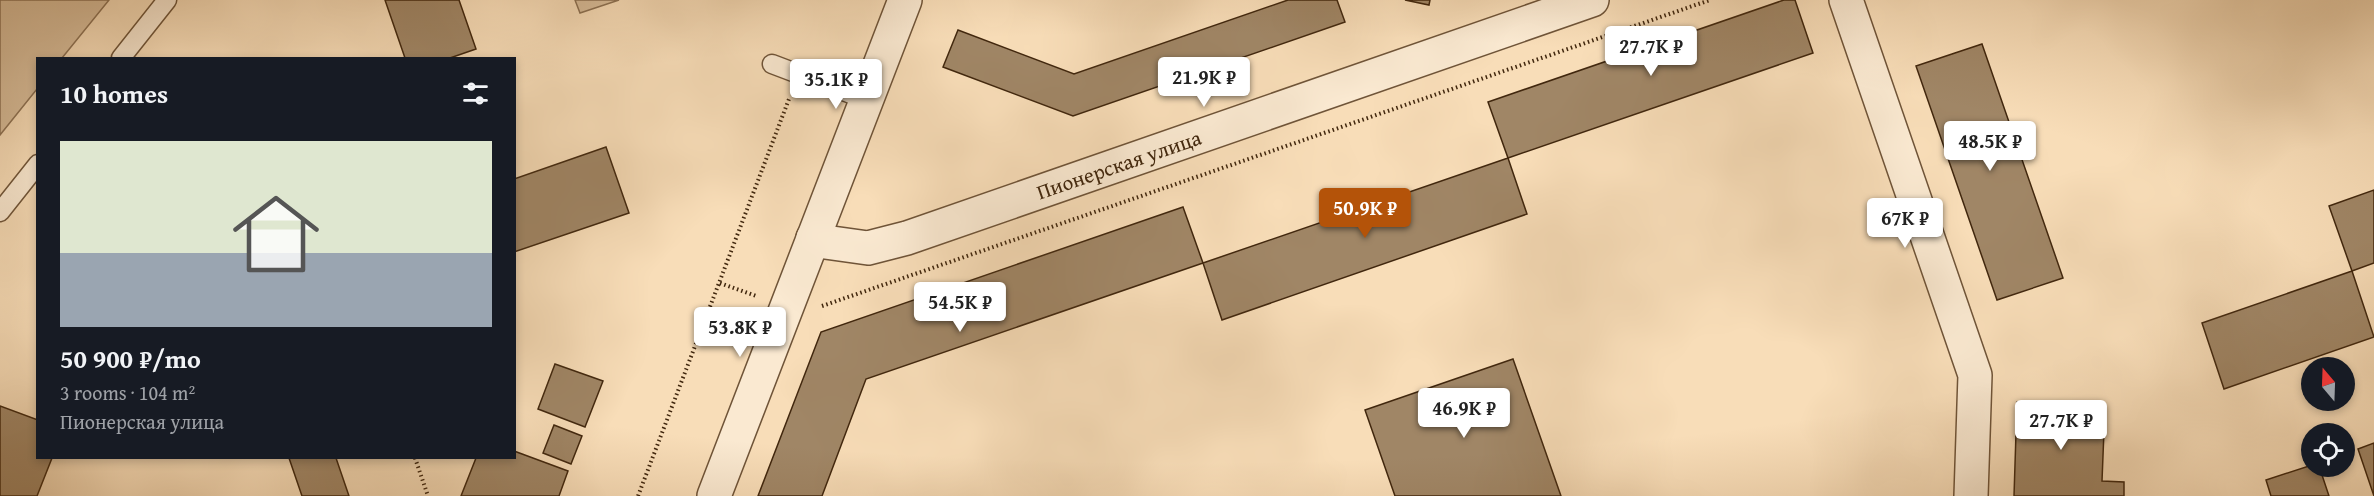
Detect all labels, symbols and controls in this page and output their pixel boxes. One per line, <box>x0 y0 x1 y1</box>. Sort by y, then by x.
pin: 27.7K ₽ <box>1596 26 1706 77</box>
text: 27.7K ₽ <box>1619 31 1683 60</box>
pin: 21.9K ₽ <box>1149 57 1259 108</box>
pin: 35.1K ₽ <box>781 59 891 110</box>
text: 21.9K ₽ <box>1172 62 1236 91</box>
text: 35.1K ₽ <box>804 64 868 93</box>
text: 10 homes <box>60 74 168 113</box>
icon: filters <box>459 77 492 110</box>
pin: 48.5K ₽ <box>1935 121 2045 172</box>
street label: Пионерская улица <box>1032 122 1205 207</box>
text: 48.5K ₽ <box>1958 126 2022 155</box>
icon: home <box>222 180 330 288</box>
pin: 50.9K ₽ <box>1310 188 1420 239</box>
text: 50.9K ₽ <box>1333 193 1397 222</box>
pin: 67K ₽ <box>1863 198 1947 249</box>
text: 67K ₽ <box>1881 203 1929 232</box>
pin: 54.5K ₽ <box>905 282 1015 333</box>
text: 54.5K ₽ <box>928 287 992 316</box>
pin: 53.8K ₽ <box>685 307 795 358</box>
text: 53.8K ₽ <box>708 312 772 341</box>
text: 50 900 ₽/mo <box>60 339 201 378</box>
north arrow <box>2301 357 2355 411</box>
map controls <box>2301 357 2355 477</box>
text: 3 rooms · 104 m² <box>60 378 195 407</box>
pin: 46.9K ₽ <box>1409 388 1519 439</box>
text: 46.9K ₽ <box>1432 393 1496 422</box>
pin: 27.7K ₽ <box>2006 400 2116 451</box>
text: 27.7K ₽ <box>2029 405 2093 434</box>
text: Пионерская улица <box>60 407 224 436</box>
button: locate <box>2301 423 2355 477</box>

